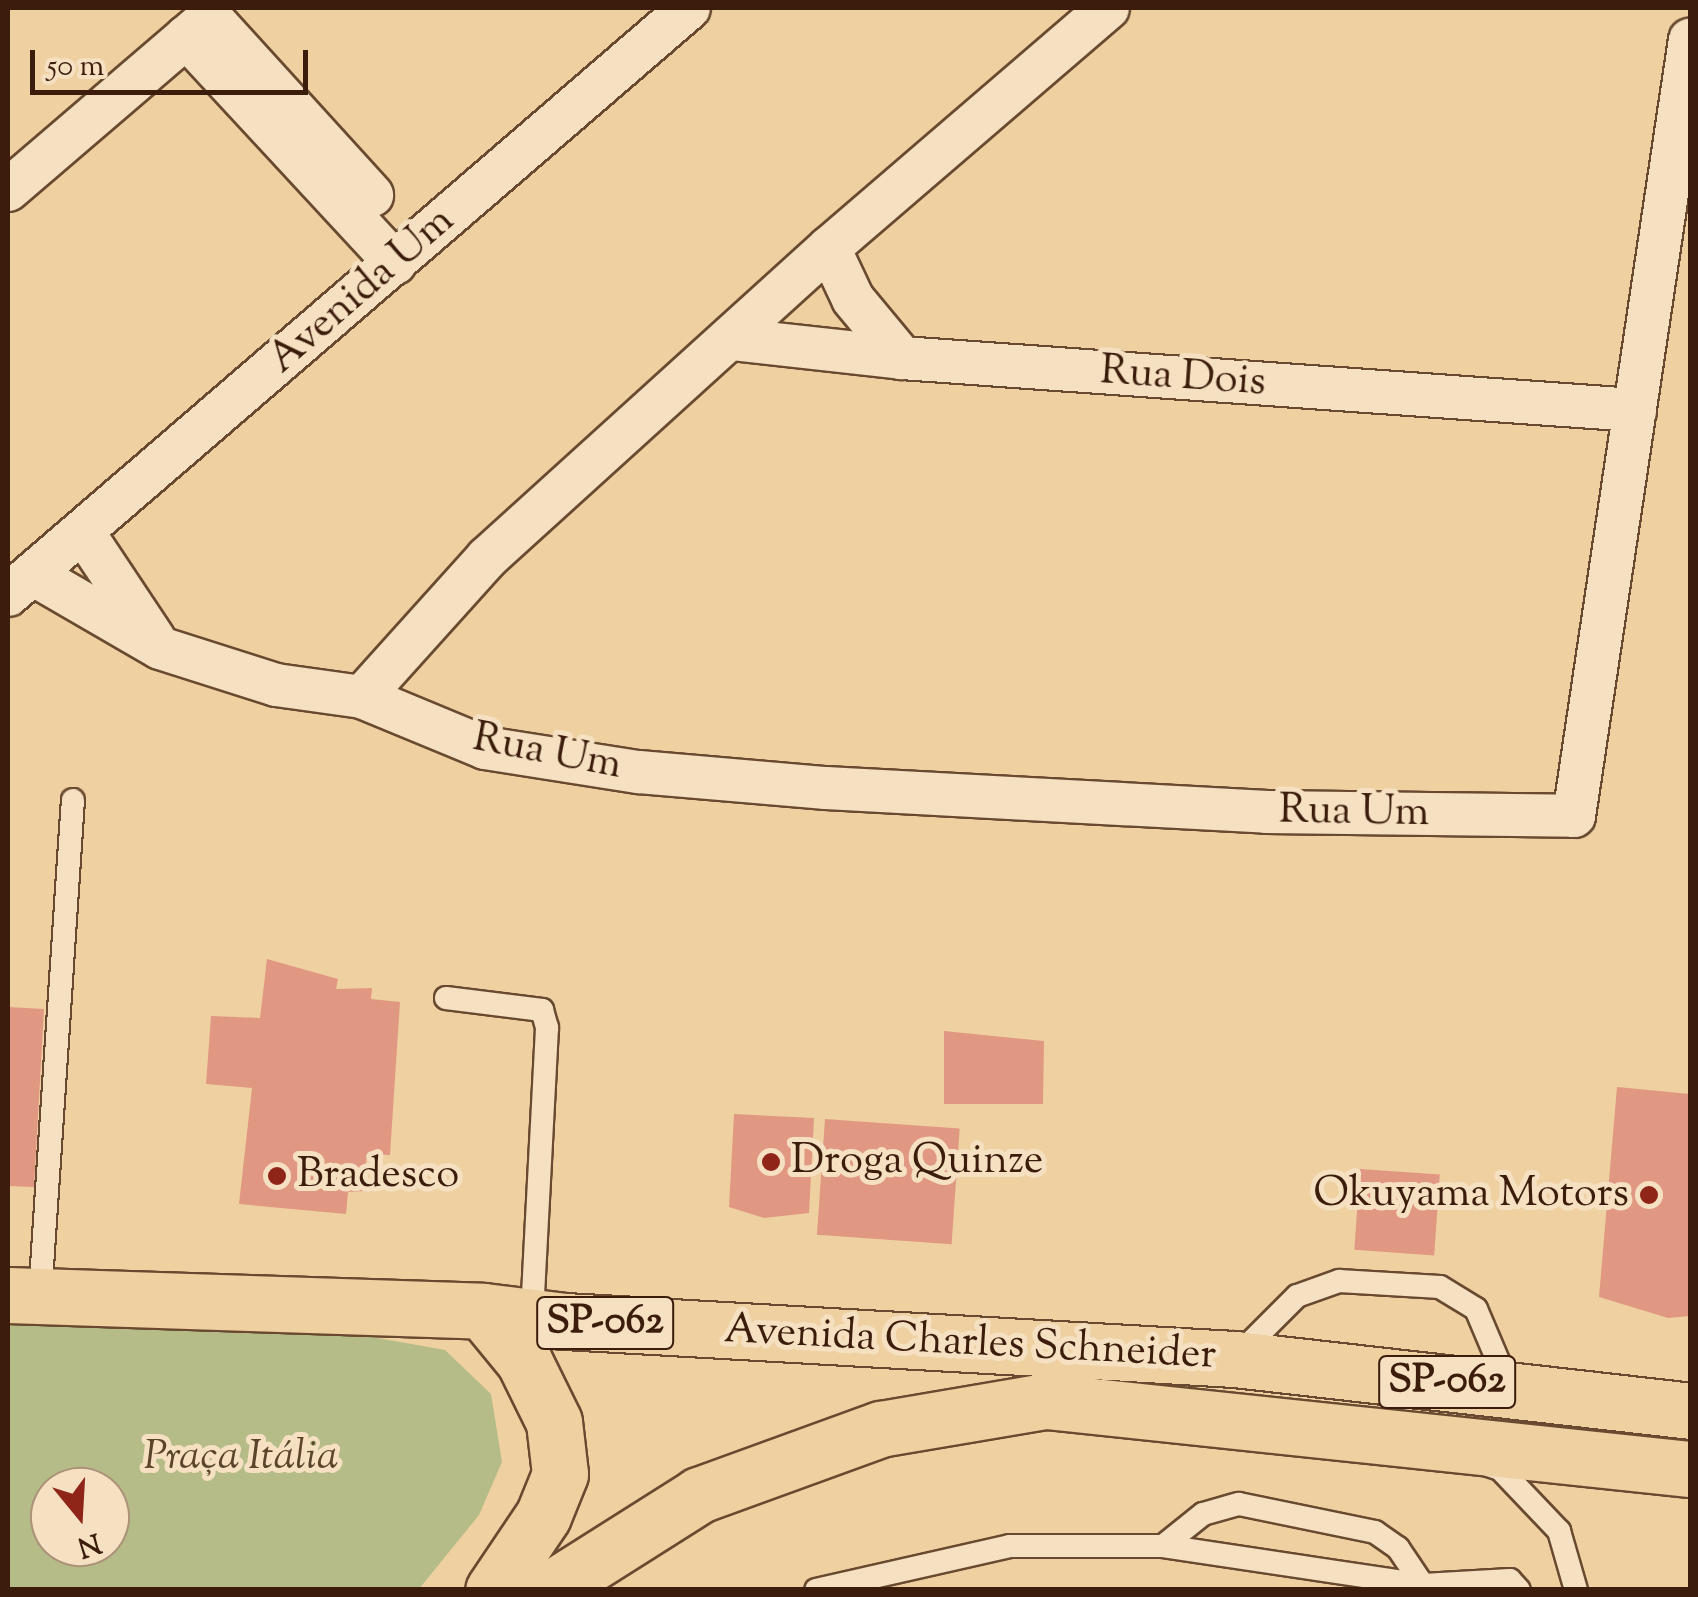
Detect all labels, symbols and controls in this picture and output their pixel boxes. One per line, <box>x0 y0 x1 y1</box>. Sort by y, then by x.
scale bar <box>35 30 312 92</box>
text: 50 m <box>47 46 104 89</box>
street label: Avenida Um <box>259 197 465 385</box>
street label: Rua Dois <box>1098 347 1268 409</box>
street label: Rua Um <box>468 714 626 792</box>
street label: Rua Um <box>1278 786 1430 840</box>
place label: Droga Quinze <box>791 1137 1043 1187</box>
place label: Bradesco <box>297 1151 459 1201</box>
marker: Droga Quinze <box>760 1151 782 1173</box>
marker: Bradesco <box>266 1165 288 1187</box>
place label: Okuyama Motors <box>1313 1170 1629 1220</box>
marker: Okuyama Motors <box>1638 1184 1660 1206</box>
road number: SP-062 <box>535 1288 675 1358</box>
street label: Avenida Charles Schneider <box>723 1306 1217 1382</box>
road number: SP-062 <box>1377 1347 1517 1417</box>
park label: Praça Itália <box>144 1433 338 1483</box>
north arrow <box>30 1467 130 1567</box>
text: N <box>72 1521 105 1566</box>

